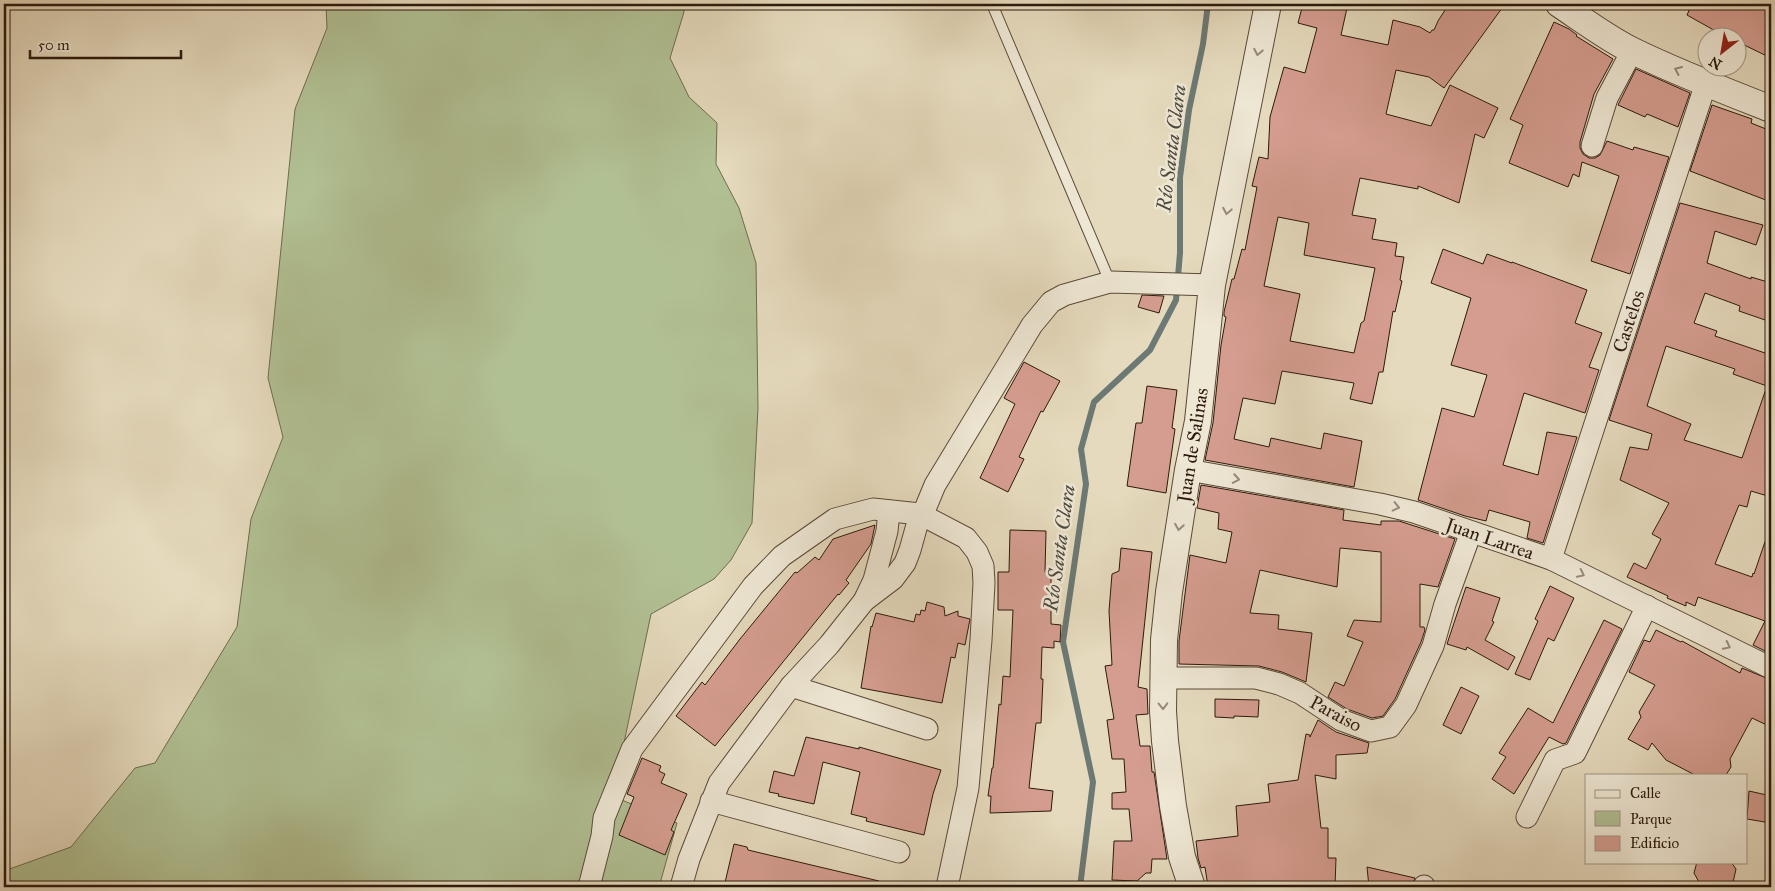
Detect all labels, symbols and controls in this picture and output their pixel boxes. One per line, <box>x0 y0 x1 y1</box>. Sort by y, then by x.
scale bar <box>30 28 181 60</box>
north arrow <box>1698 28 1748 78</box>
text: 50 m <box>38 36 70 54</box>
one-way arrow <box>1253 47 1264 56</box>
text: N <box>1706 52 1725 73</box>
one-way arrow <box>1674 66 1682 76</box>
water label: Río Santa Clara <box>1151 83 1191 214</box>
one-way arrow <box>1222 207 1232 215</box>
street label: Castelos <box>1608 287 1649 355</box>
street label: Juan de Salinas <box>1172 386 1214 506</box>
one-way arrow <box>1232 473 1240 483</box>
water label: Río Santa Clara <box>1038 483 1080 614</box>
one-way arrow <box>1391 502 1400 512</box>
street label: Juan Larrea <box>1440 512 1538 566</box>
one-way arrow <box>1174 524 1185 532</box>
one-way arrow <box>1576 568 1585 578</box>
one-way arrow <box>1722 640 1731 650</box>
street label: Paraiso <box>1306 690 1366 737</box>
one-way arrow <box>1158 702 1168 710</box>
legend <box>1585 774 1748 864</box>
text: Calle <box>1630 784 1661 802</box>
text: Parque <box>1630 810 1672 829</box>
text: Edificio <box>1630 834 1679 852</box>

